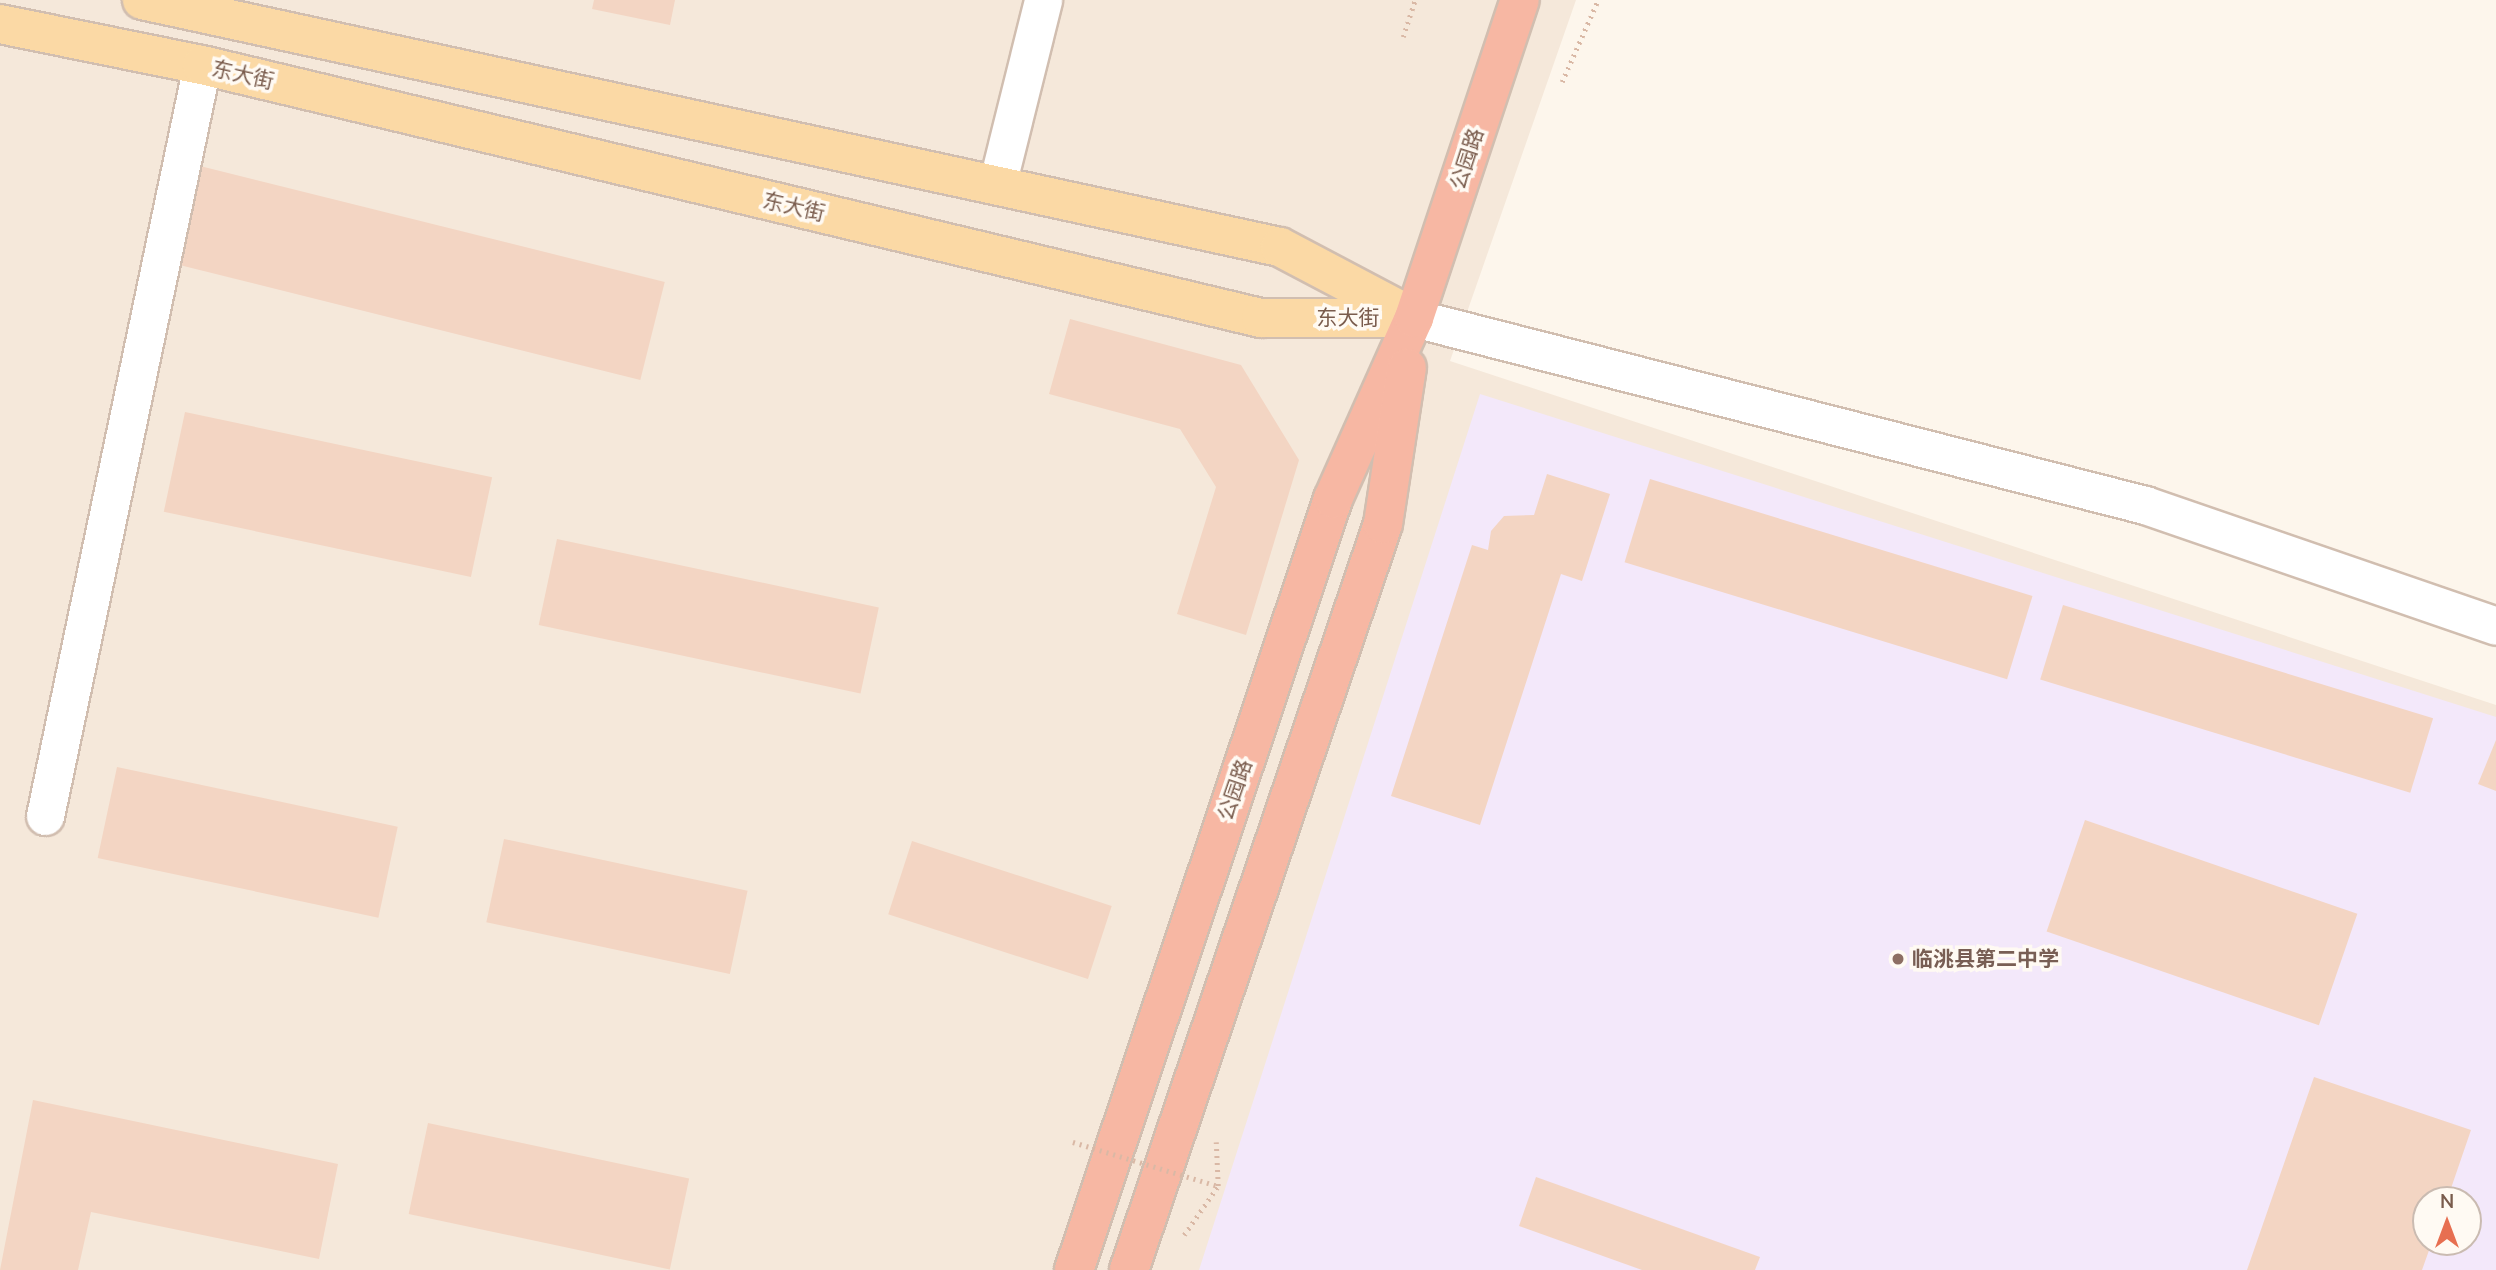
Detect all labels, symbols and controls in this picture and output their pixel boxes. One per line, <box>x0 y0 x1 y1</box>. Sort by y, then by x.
street label: 东大街 <box>209 56 277 94</box>
street label: 公园路 <box>1445 125 1489 193</box>
street label: 东大街 <box>760 188 828 226</box>
street label: 东大街 <box>1317 305 1379 331</box>
street label: 公园路 <box>1213 756 1257 824</box>
place label: 临洮县第二中学 <box>1912 946 2059 972</box>
marker: 临洮县第二中学 <box>1890 951 1906 967</box>
north arrow <box>2412 1186 2482 1256</box>
text: N <box>2440 1189 2454 1215</box>

